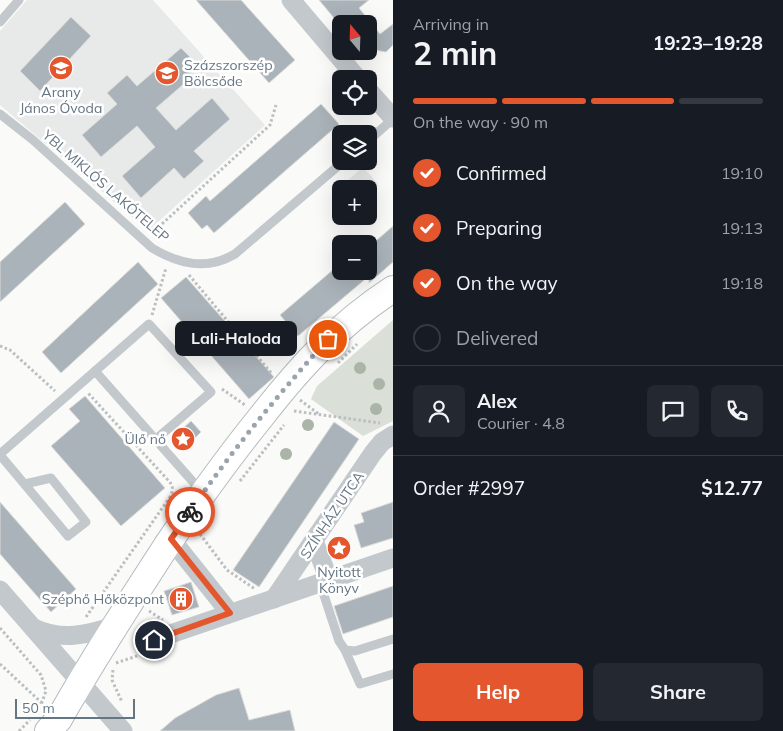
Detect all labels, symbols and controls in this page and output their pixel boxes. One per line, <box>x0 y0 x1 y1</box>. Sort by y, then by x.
text: Arriving in <box>413 14 489 34</box>
north arrow <box>332 15 378 60</box>
map controls <box>332 15 377 280</box>
text: 19:23–19:28 <box>653 31 763 55</box>
text: 2 min <box>413 33 497 73</box>
school or university icon: Arany János Óvoda <box>48 55 74 81</box>
place label: Százszorszép Bölcsőde <box>184 56 273 90</box>
school or university icon: Százszorszép Bölcsőde <box>154 60 180 86</box>
button: locate <box>332 70 377 115</box>
place label: Arany János Óvoda <box>20 83 102 117</box>
text: On the way · 90 m <box>413 112 548 132</box>
street label: YBL MIKLÓS LAKÓTELEP <box>38 125 173 246</box>
button: layers <box>332 125 377 170</box>
icon: check <box>413 159 441 187</box>
text: Confirmed <box>456 161 547 185</box>
text: 19:10 <box>721 163 763 183</box>
button: + <box>332 180 377 225</box>
icon: check <box>413 214 441 242</box>
text: Preparing <box>456 216 542 240</box>
text: 19:13 <box>721 218 763 238</box>
button: − <box>332 235 377 280</box>
icon: check <box>413 269 441 297</box>
text: On the way <box>456 271 558 295</box>
text: 19:18 <box>721 273 763 293</box>
pin <box>307 318 349 360</box>
callout: Lali-Haloda <box>175 322 298 356</box>
icon: bag <box>314 325 342 353</box>
text: Delivered <box>456 326 538 350</box>
text: Lali-Haloda <box>191 328 281 348</box>
button: person <box>413 385 465 437</box>
button: chat <box>647 385 699 437</box>
button: phone <box>711 385 763 437</box>
text: Alex <box>477 389 517 413</box>
text: Courier · 4.8 <box>477 413 565 433</box>
place icon: Ülő nő <box>170 426 196 452</box>
place label: Ülő nő <box>125 430 166 448</box>
street label: SZÍNHÁZ UTCA <box>296 467 368 562</box>
text: Order #2997 <box>413 476 525 500</box>
text: $12.77 <box>701 476 763 500</box>
courier <box>165 487 215 537</box>
icon: bike <box>176 498 204 526</box>
place icon: Nyitott Könyv <box>326 535 352 561</box>
place label: Nyitott Könyv <box>317 563 361 597</box>
building icon: Széphő Hőközpont <box>168 586 194 612</box>
place label: Széphő Hőközpont <box>42 590 164 608</box>
pin <box>133 619 175 661</box>
icon: home <box>140 626 168 654</box>
button: Help <box>413 663 583 721</box>
button: Share <box>593 663 763 721</box>
scale bar <box>15 696 135 719</box>
text: 50 m <box>22 699 55 717</box>

